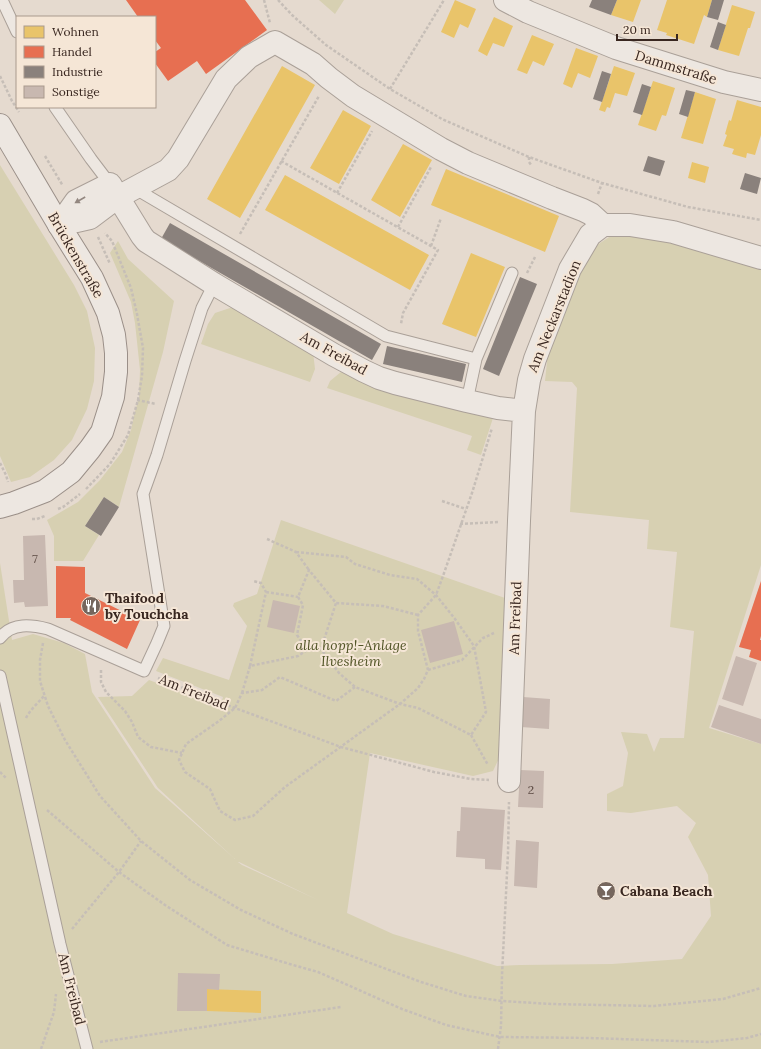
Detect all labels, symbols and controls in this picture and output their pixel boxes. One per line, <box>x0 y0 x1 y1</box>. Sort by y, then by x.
legend <box>16 16 156 108</box>
scale bar <box>617 16 677 42</box>
text: 20 m <box>623 22 651 37</box>
text: Wohnen <box>52 24 99 39</box>
text: Handel <box>52 44 92 59</box>
street label: Dammstraße <box>633 46 720 88</box>
text: Industrie <box>52 64 103 79</box>
text: Sonstige <box>52 84 100 99</box>
one-way arrow <box>74 196 86 203</box>
street label: Brückenstraße <box>44 209 108 302</box>
street label: Am Neckarstadion <box>523 257 585 376</box>
street label: Am Freibad <box>297 327 371 379</box>
house number: 7 <box>32 551 38 566</box>
street label: Am Freibad <box>505 581 525 656</box>
place label: Thaifood by Touchcha <box>104 589 189 623</box>
restaurant icon: Thaifood by Touchcha <box>80 595 102 617</box>
park label: alla hopp!-Anlage Ilvesheim <box>295 636 407 670</box>
street label: Am Freibad <box>156 669 232 714</box>
house number: 2 <box>528 782 534 797</box>
bar icon: Cabana Beach <box>595 880 617 902</box>
place label: Cabana Beach <box>620 882 713 900</box>
street label: Am Freibad <box>54 950 90 1027</box>

